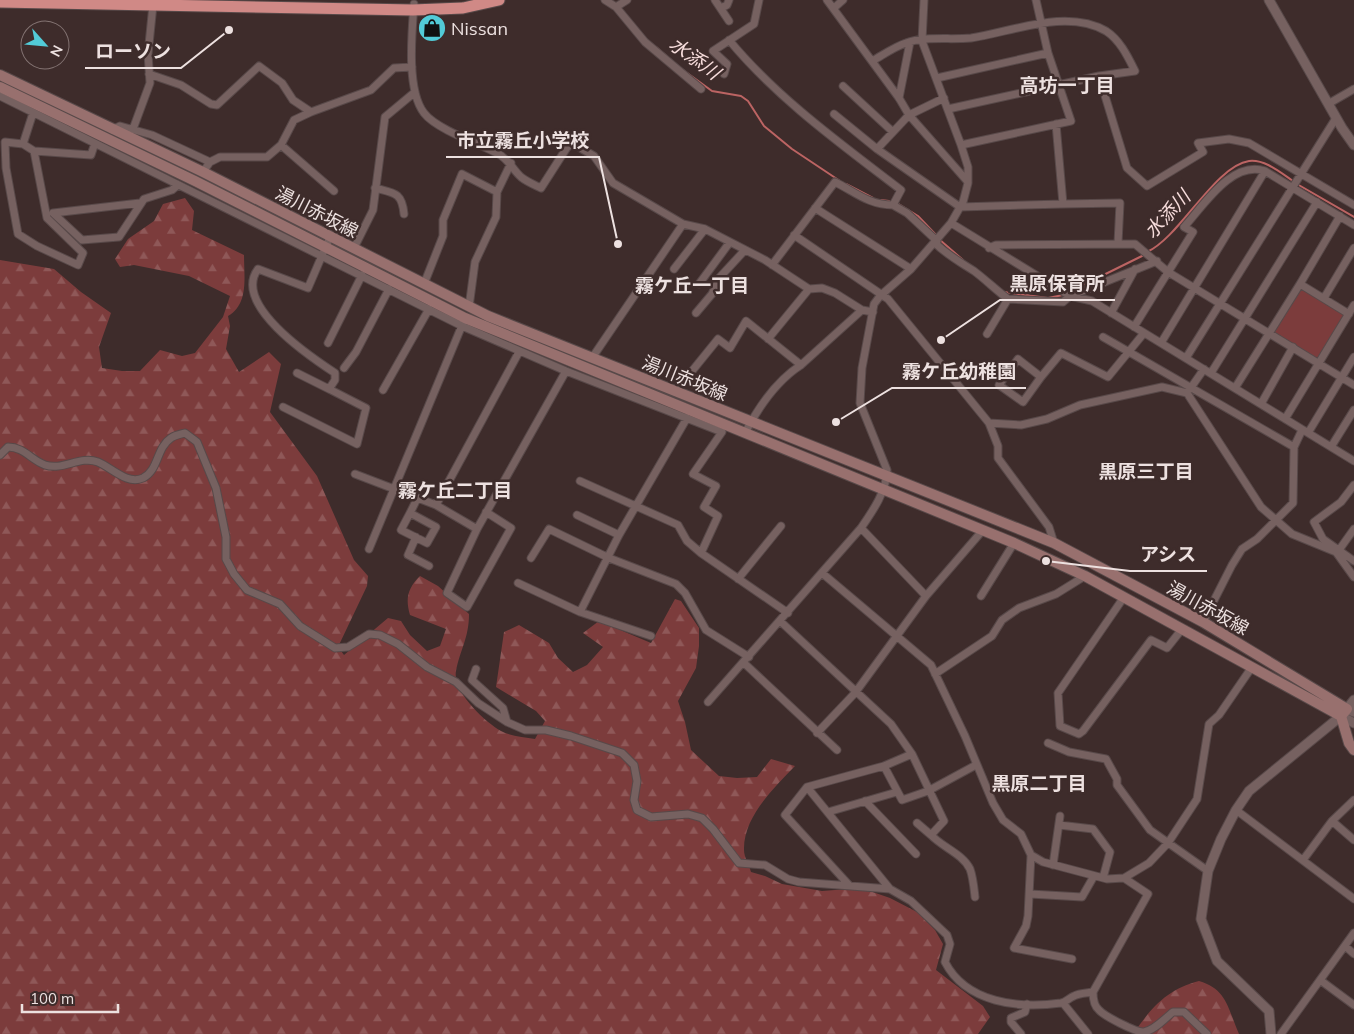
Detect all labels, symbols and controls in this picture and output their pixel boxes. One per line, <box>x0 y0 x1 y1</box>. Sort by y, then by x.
shop icon: Nissan <box>417 13 447 43</box>
place label: Nissan <box>451 17 508 40</box>
north arrow <box>20 20 70 70</box>
water label: 水添川 <box>665 32 727 86</box>
callout: ローソン <box>85 34 181 68</box>
text: ローソン <box>95 39 171 63</box>
text: N <box>46 42 67 60</box>
district label: 高坊一丁目 <box>1019 73 1115 97</box>
callout: 市立霧丘小学校 <box>446 123 599 157</box>
text: 市立霧丘小学校 <box>456 128 590 152</box>
street label: 湯川赤坂線 <box>272 181 362 243</box>
water label: 水添川 <box>1139 184 1197 243</box>
callout: 黒原保育所 <box>1000 266 1115 300</box>
text: 黒原保育所 <box>1009 271 1105 295</box>
district label: 霧ケ丘一丁目 <box>635 273 749 297</box>
street label: 湯川赤坂線 <box>639 350 731 406</box>
callout: 霧ケ丘幼稚園 <box>892 354 1026 388</box>
text: 霧ケ丘幼稚園 <box>902 359 1016 383</box>
district label: 黒原三丁目 <box>1098 459 1194 483</box>
district label: 霧ケ丘二丁目 <box>398 478 512 502</box>
callout: アシス <box>1130 537 1207 571</box>
text: アシス <box>1140 542 1196 566</box>
street label: 湯川赤坂線 <box>1163 576 1253 640</box>
district label: 黒原二丁目 <box>991 771 1087 795</box>
scale bar <box>22 982 119 1014</box>
text: 100 m <box>30 989 74 1008</box>

